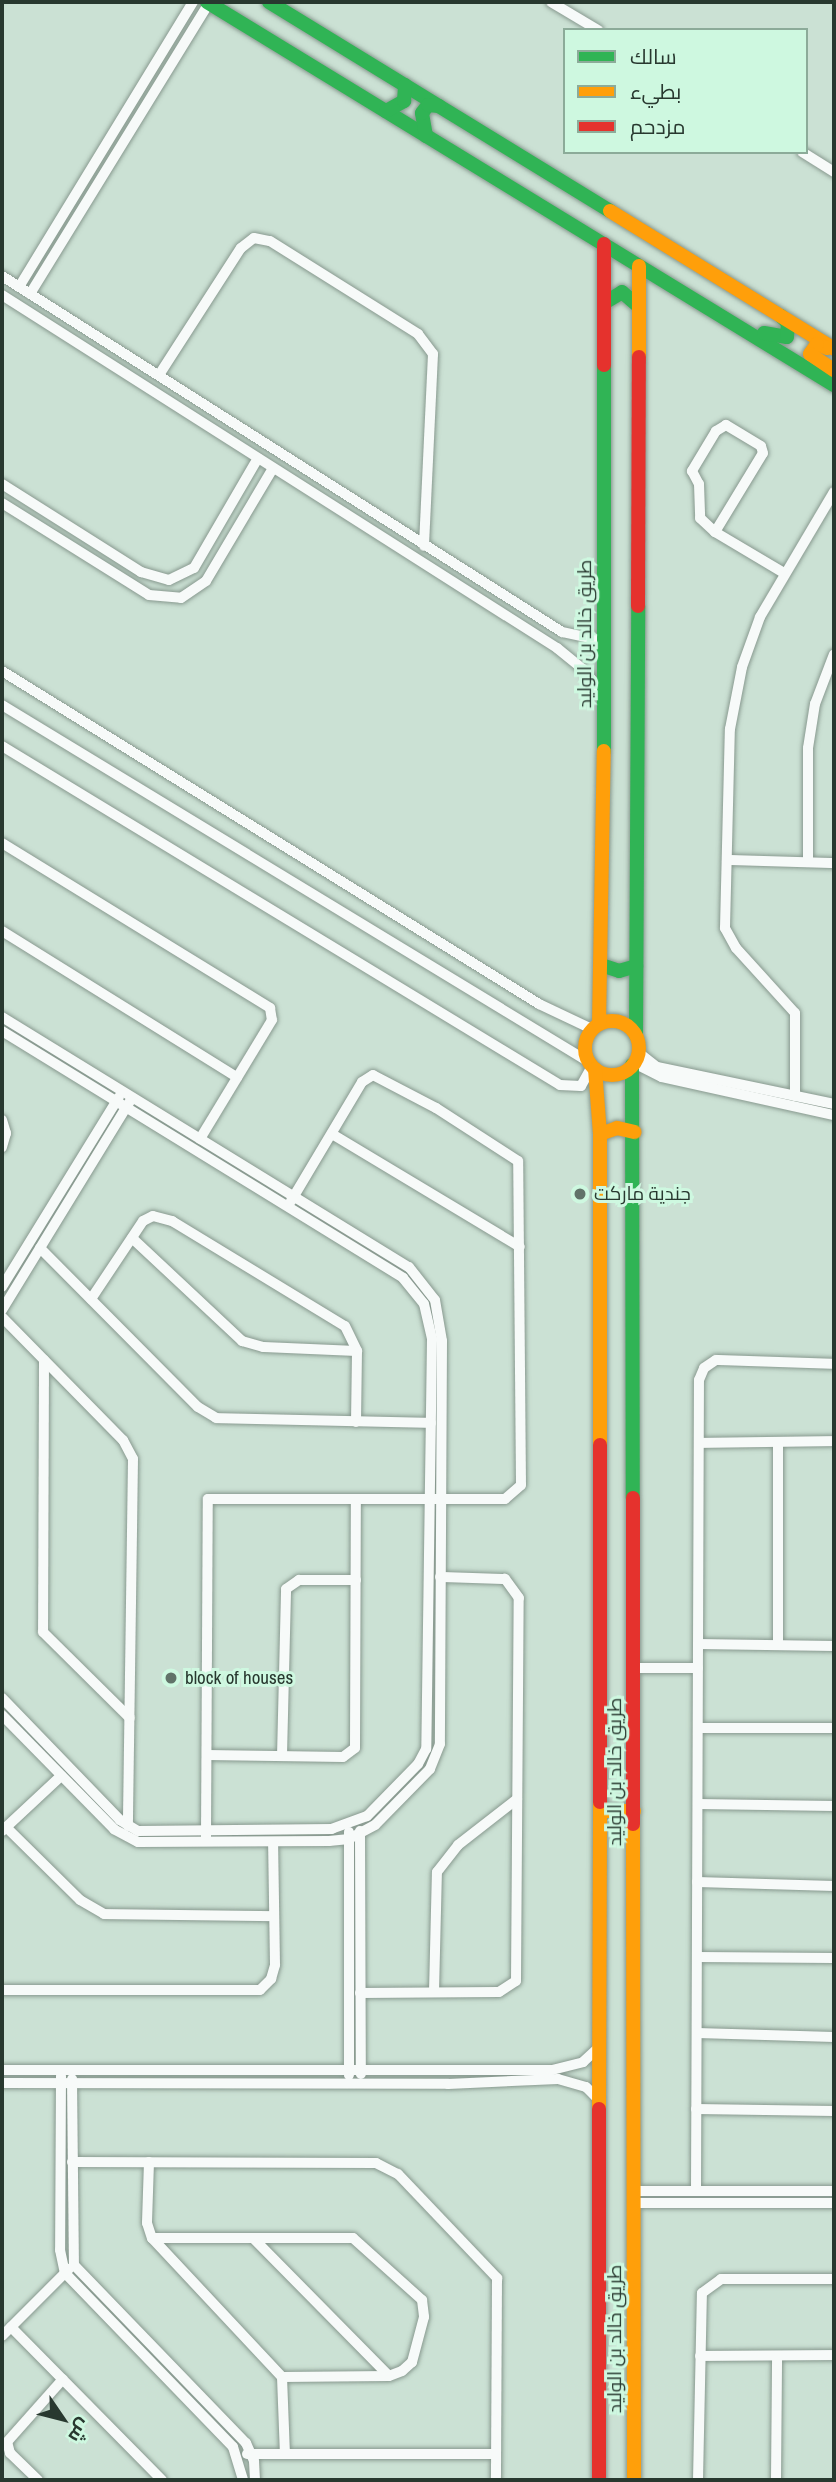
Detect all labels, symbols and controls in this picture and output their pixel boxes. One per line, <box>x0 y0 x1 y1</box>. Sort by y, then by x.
legend <box>563 28 808 154</box>
text: سالك <box>630 42 677 71</box>
text: بطيء <box>630 77 681 106</box>
text: مزدحم <box>630 112 685 141</box>
street label: طريق خالد بن الوليد <box>574 560 596 708</box>
place label: جندية ماركت <box>594 1183 691 1205</box>
marker: جندية ماركت <box>572 1186 588 1202</box>
place label: block of houses <box>185 1667 293 1689</box>
marker: block of houses <box>163 1670 179 1686</box>
street label: طريق خالد بن الوليد <box>604 1698 626 1846</box>
street label: طريق خالد بن الوليد <box>604 2265 626 2413</box>
north arrow <box>28 2384 98 2454</box>
text: ش <box>63 2414 98 2448</box>

